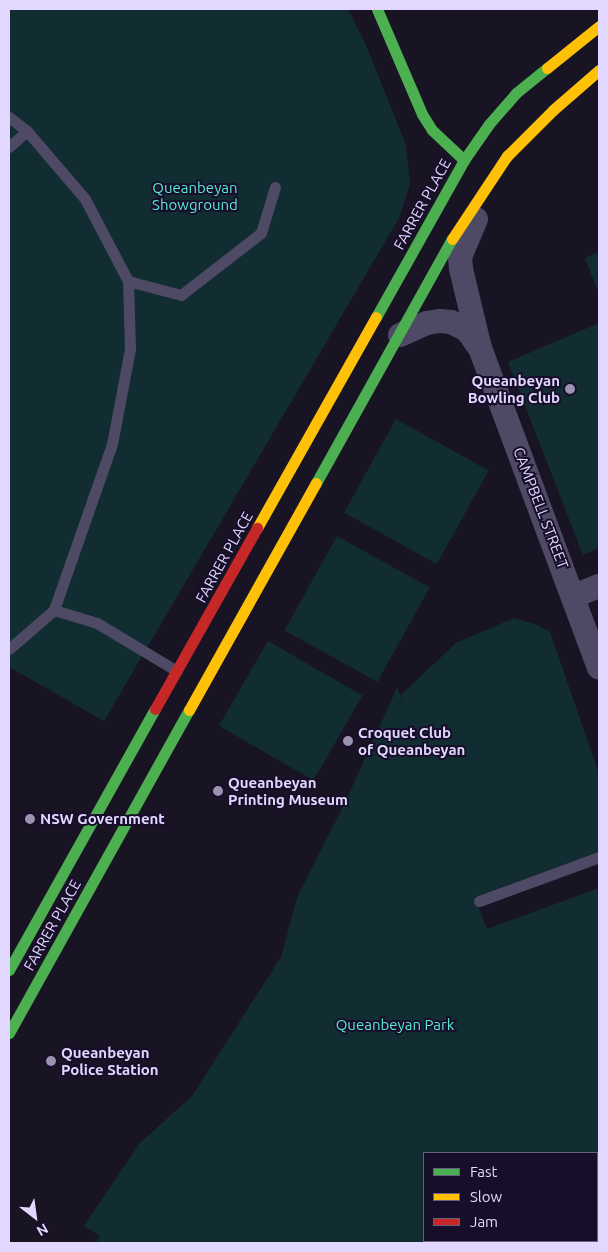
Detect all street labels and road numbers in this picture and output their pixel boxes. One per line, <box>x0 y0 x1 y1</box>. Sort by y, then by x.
street label: FARRER PLACE <box>390 155 454 253</box>
street label: CAMPBELL STREET <box>510 445 572 571</box>
street label: FARRER PLACE <box>192 508 256 606</box>
street label: FARRER PLACE <box>20 876 84 974</box>

